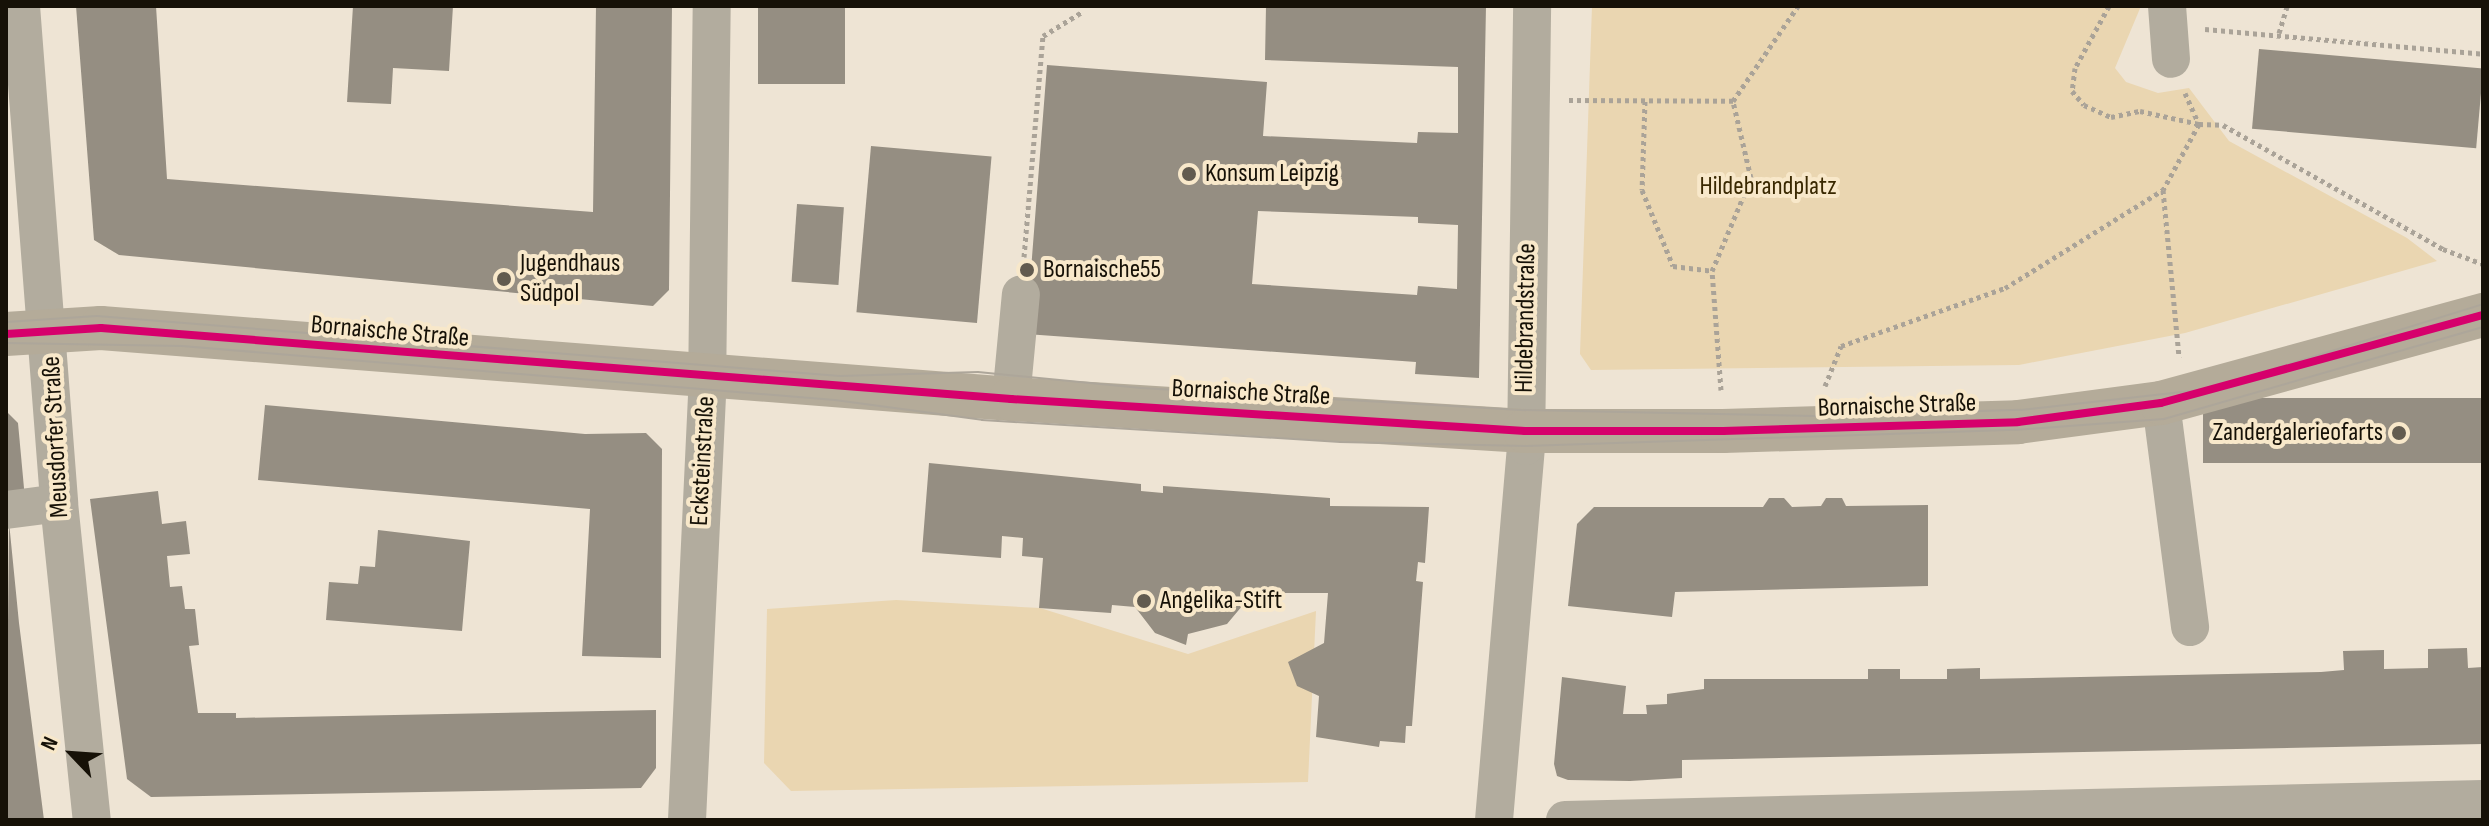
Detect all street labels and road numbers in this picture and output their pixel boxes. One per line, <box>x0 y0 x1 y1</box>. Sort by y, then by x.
street label: Hildebrandstraße <box>1509 243 1543 393</box>
street label: Bornaische Straße <box>310 310 470 354</box>
street label: Meusdorfer Straße <box>36 355 76 519</box>
street label: Bornaische Straße <box>1171 373 1331 413</box>
street label: Bornaische Straße <box>1817 388 1977 424</box>
street label: Ecksteinstraße <box>684 395 722 527</box>

